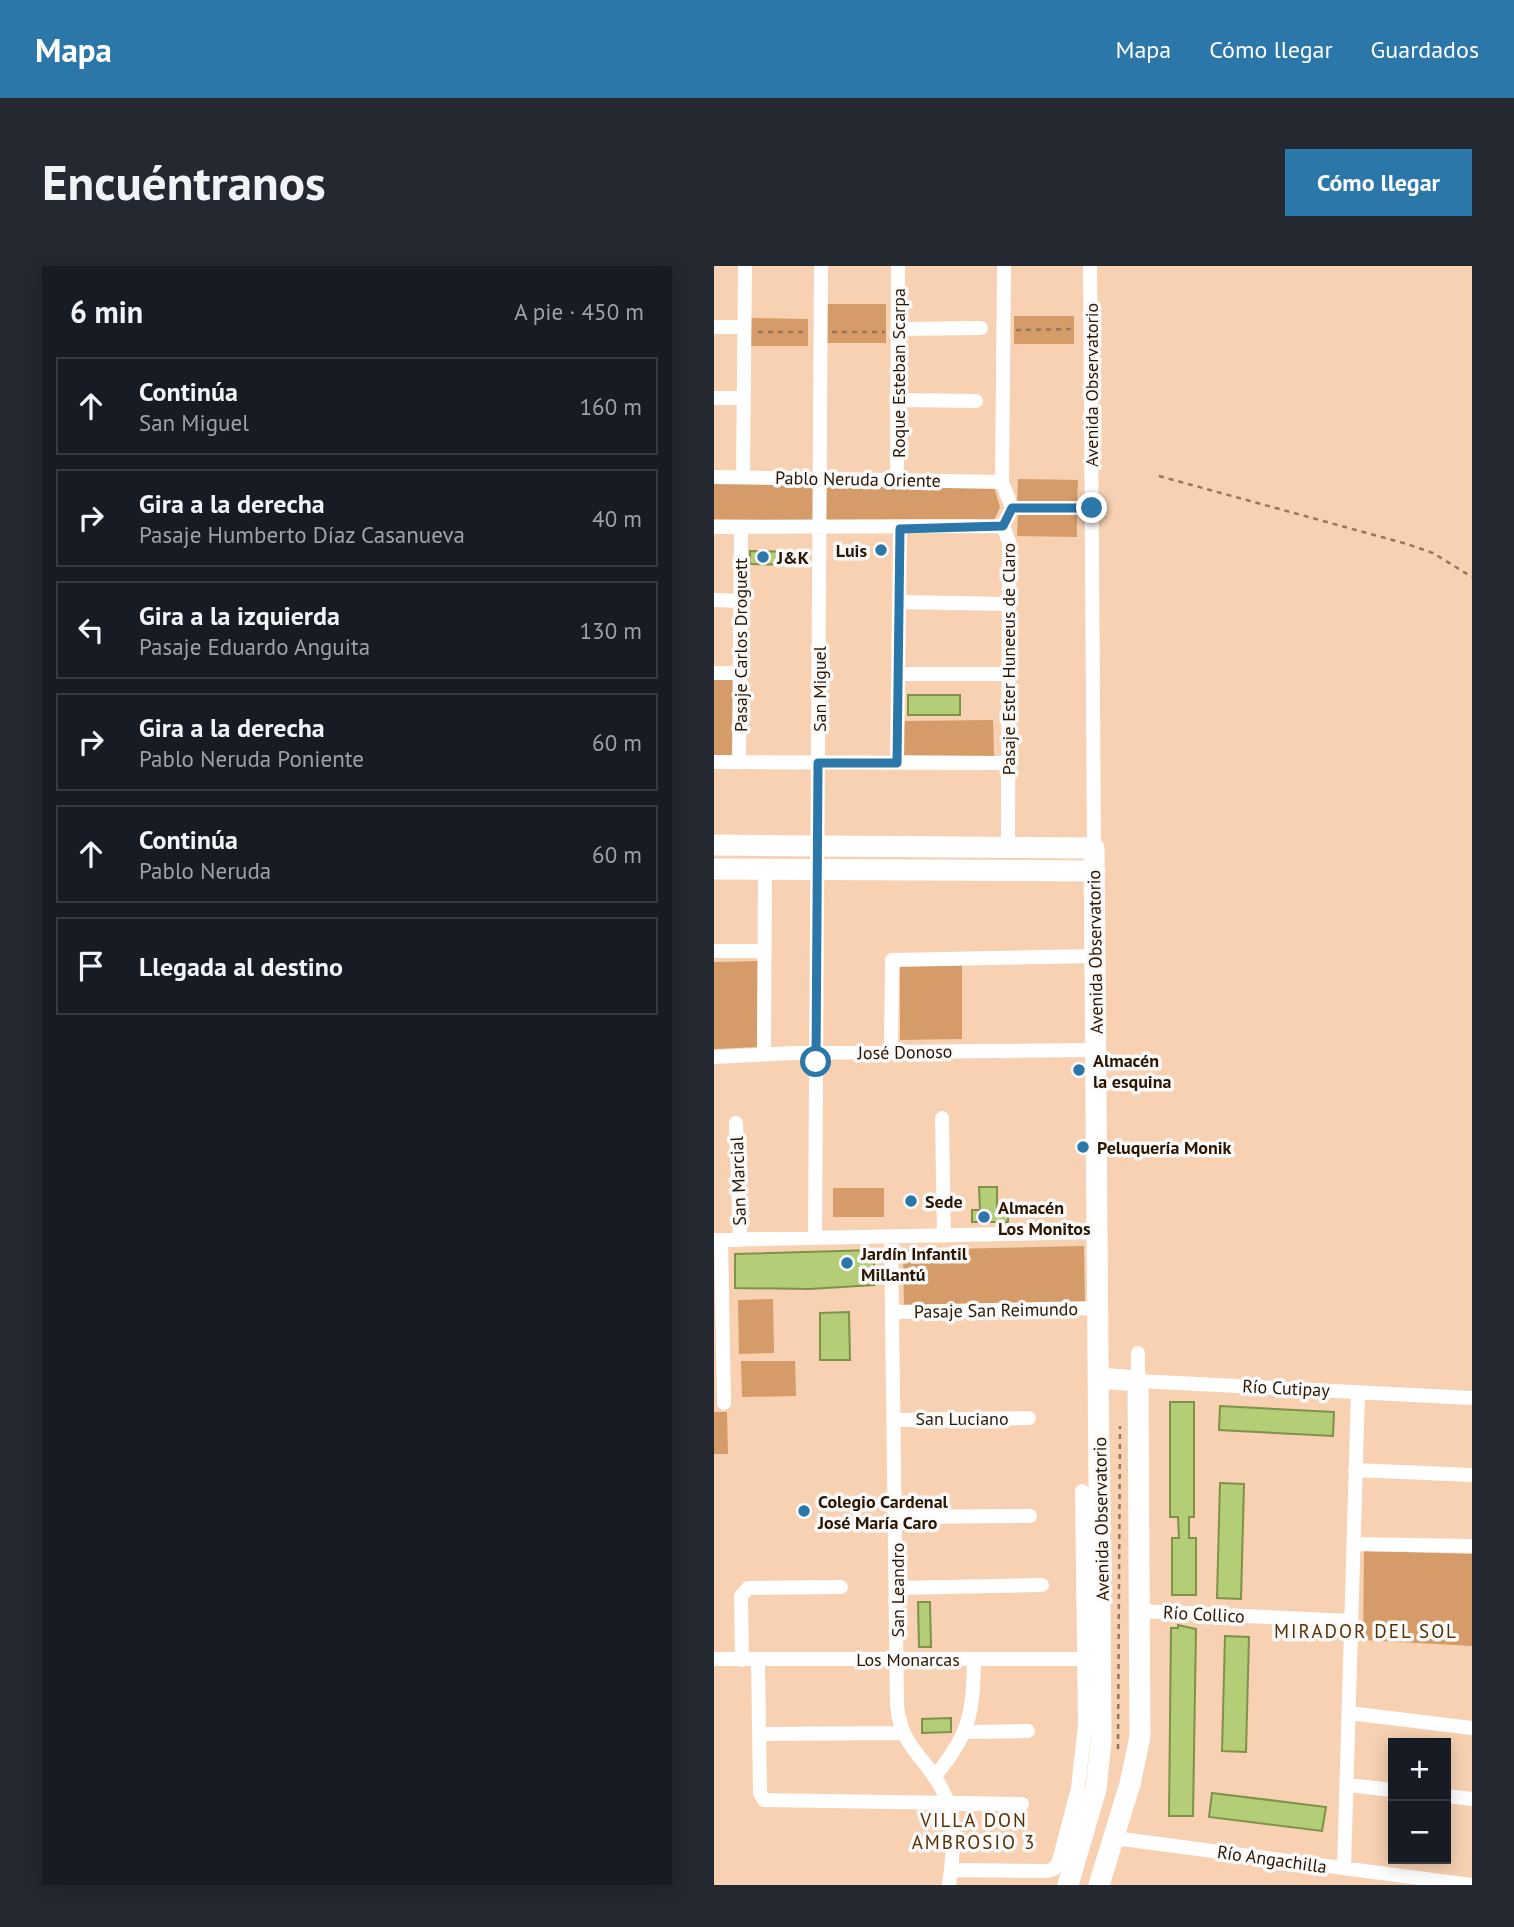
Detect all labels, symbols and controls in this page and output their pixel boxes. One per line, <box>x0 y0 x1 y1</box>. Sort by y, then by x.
text: Mapa <box>35 28 112 71</box>
text: Mapa <box>1115 34 1171 65</box>
text: Cómo llegar <box>1209 34 1333 65</box>
text: Guardados <box>1371 34 1479 65</box>
button: Cómo llegar <box>1285 149 1472 216</box>
text: Encuéntranos <box>42 150 326 214</box>
street label: Roque Esteban Scarpa <box>887 288 910 458</box>
text: 6 min <box>70 292 143 331</box>
text: A pie · 450 m <box>514 297 644 326</box>
street label: Avenida Observatorio <box>1080 303 1103 467</box>
text: Continúa <box>139 375 238 408</box>
icon: ahead <box>72 387 110 425</box>
text: 160 m <box>580 392 642 421</box>
text: San Miguel <box>139 408 249 437</box>
street label: Pablo Neruda Oriente <box>775 466 941 492</box>
text: Gira a la derecha <box>139 487 325 520</box>
route end <box>1076 492 1107 523</box>
icon: right <box>72 499 110 537</box>
text: 40 m <box>592 504 642 533</box>
text: Pasaje Humberto Díaz Casanueva <box>139 520 465 549</box>
place label: Luis <box>836 539 867 562</box>
marker: Luis <box>873 542 889 558</box>
street label: Pasaje Ester Huneeus de Claro <box>997 543 1020 775</box>
place label: J&K <box>776 546 809 569</box>
marker: J&K <box>755 549 771 565</box>
street label: Pasaje Carlos Droguett <box>729 558 752 732</box>
text: Gira a la izquierda <box>139 599 340 632</box>
icon: left <box>72 611 110 649</box>
text: 130 m <box>580 616 642 645</box>
text: Pasaje Eduardo Anguita <box>139 632 370 661</box>
street label: San Miguel <box>808 645 831 732</box>
text: Gira a la derecha <box>139 711 325 744</box>
icon: right <box>72 723 110 761</box>
text: 60 m <box>592 728 642 757</box>
text: Pablo Neruda Poniente <box>139 744 364 773</box>
text: Continúa <box>139 823 238 856</box>
icon: ahead <box>72 835 110 873</box>
text: 60 m <box>592 840 642 869</box>
text: Pablo Neruda <box>139 856 271 885</box>
street label: Avenida Observatorio <box>1082 870 1108 1034</box>
icon: arrive <box>72 947 110 985</box>
text: Llegada al destino <box>139 950 343 983</box>
street label: José Donoso <box>857 1040 952 1064</box>
route start <box>800 1046 831 1077</box>
place label: Almacén la esquina <box>1093 1049 1171 1093</box>
marker: Almacén la esquina <box>1071 1062 1087 1078</box>
street label: San Marcial <box>725 1135 751 1226</box>
place label: Peluquería Monik <box>1097 1136 1232 1159</box>
marker: Peluquería Monik <box>1075 1139 1091 1155</box>
place label: Sede <box>925 1190 963 1213</box>
marker: Sede <box>903 1193 919 1209</box>
place label: Almacén Los Monitos <box>998 1196 1091 1240</box>
marker: Almacén Los Monitos <box>976 1209 992 1225</box>
place label: Jardín Infantil Millantú <box>860 1242 968 1286</box>
marker: Jardín Infantil Millantú <box>839 1255 855 1271</box>
street label: Pasaje San Reimundo <box>914 1297 1078 1323</box>
street label: Río Cutipay <box>1242 1374 1331 1402</box>
street label: San Luciano <box>915 1407 1009 1430</box>
street label: Avenida Observatorio <box>1088 1437 1114 1601</box>
place label: Colegio Cardenal José María Caro <box>817 1490 949 1534</box>
marker: Colegio Cardenal José María Caro <box>796 1503 812 1519</box>
street label: San Leandro <box>886 1543 909 1637</box>
street label: Río Collico <box>1163 1600 1245 1628</box>
district label: MIRADOR DEL SOL <box>1274 1619 1458 1643</box>
street label: Los Monarcas <box>856 1648 960 1671</box>
map controls <box>1388 1738 1451 1864</box>
button: + <box>1388 1738 1451 1801</box>
button: − <box>1388 1801 1451 1864</box>
district label: VILLA DON AMBROSIO 3 <box>912 1808 1036 1854</box>
street label: Río Angachilla <box>1216 1840 1328 1878</box>

